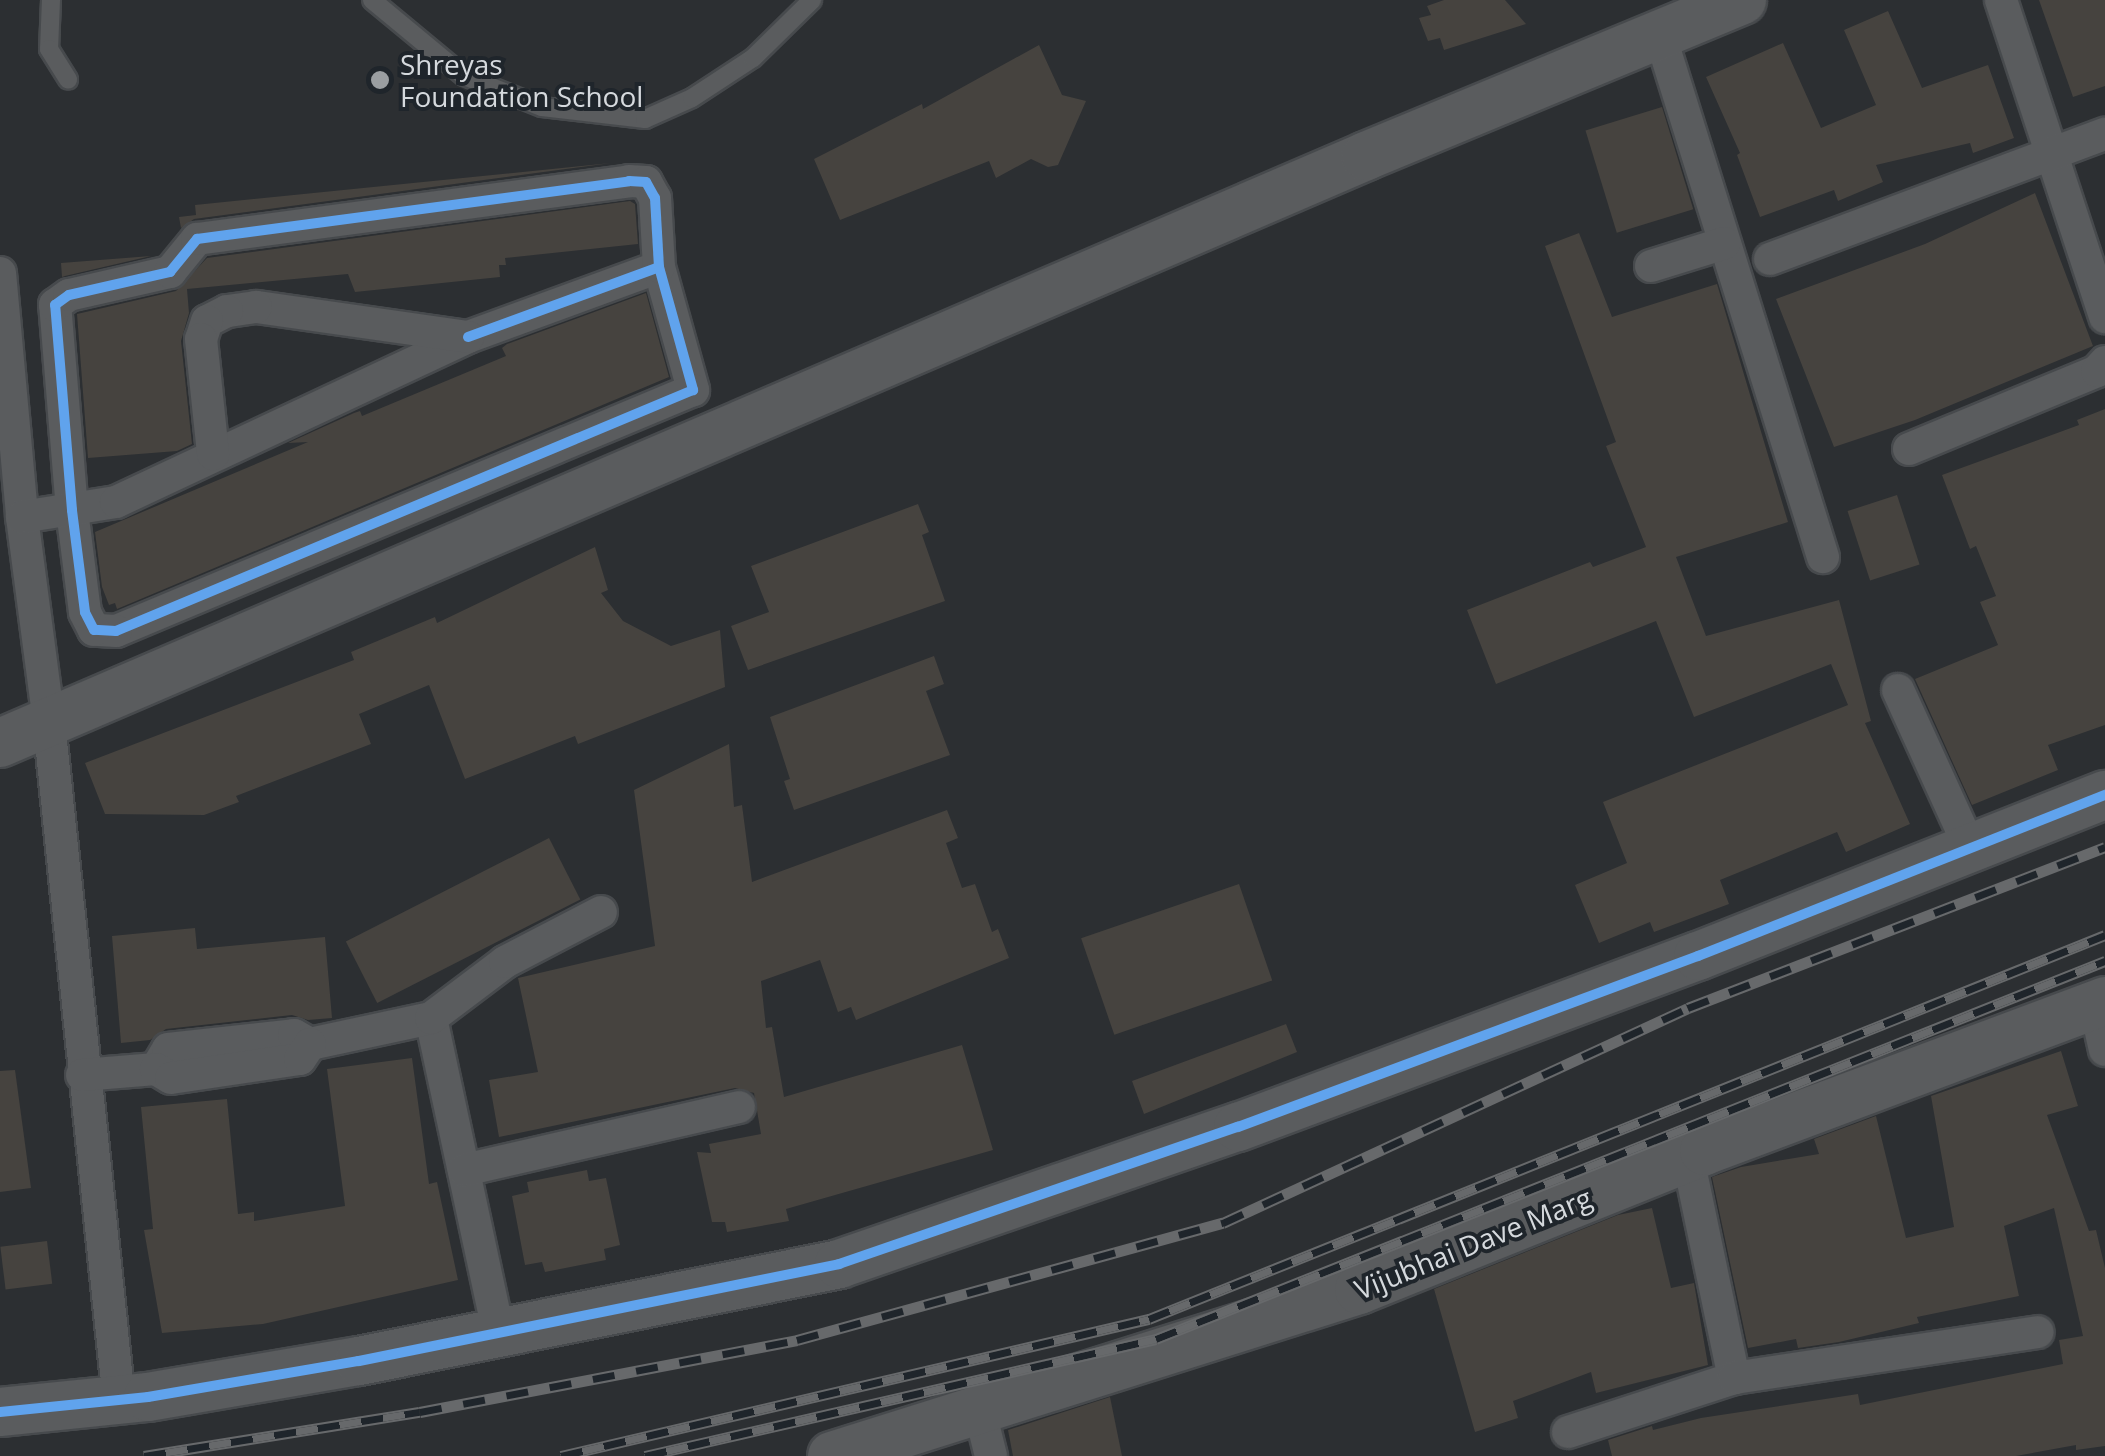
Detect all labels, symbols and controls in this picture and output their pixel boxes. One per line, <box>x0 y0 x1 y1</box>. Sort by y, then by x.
place label: Shreyas Foundation School <box>400 47 643 113</box>
marker: Shreyas Foundation School <box>369 69 391 91</box>
street label: Vijubhai Dave Marg <box>1350 1180 1596 1306</box>

